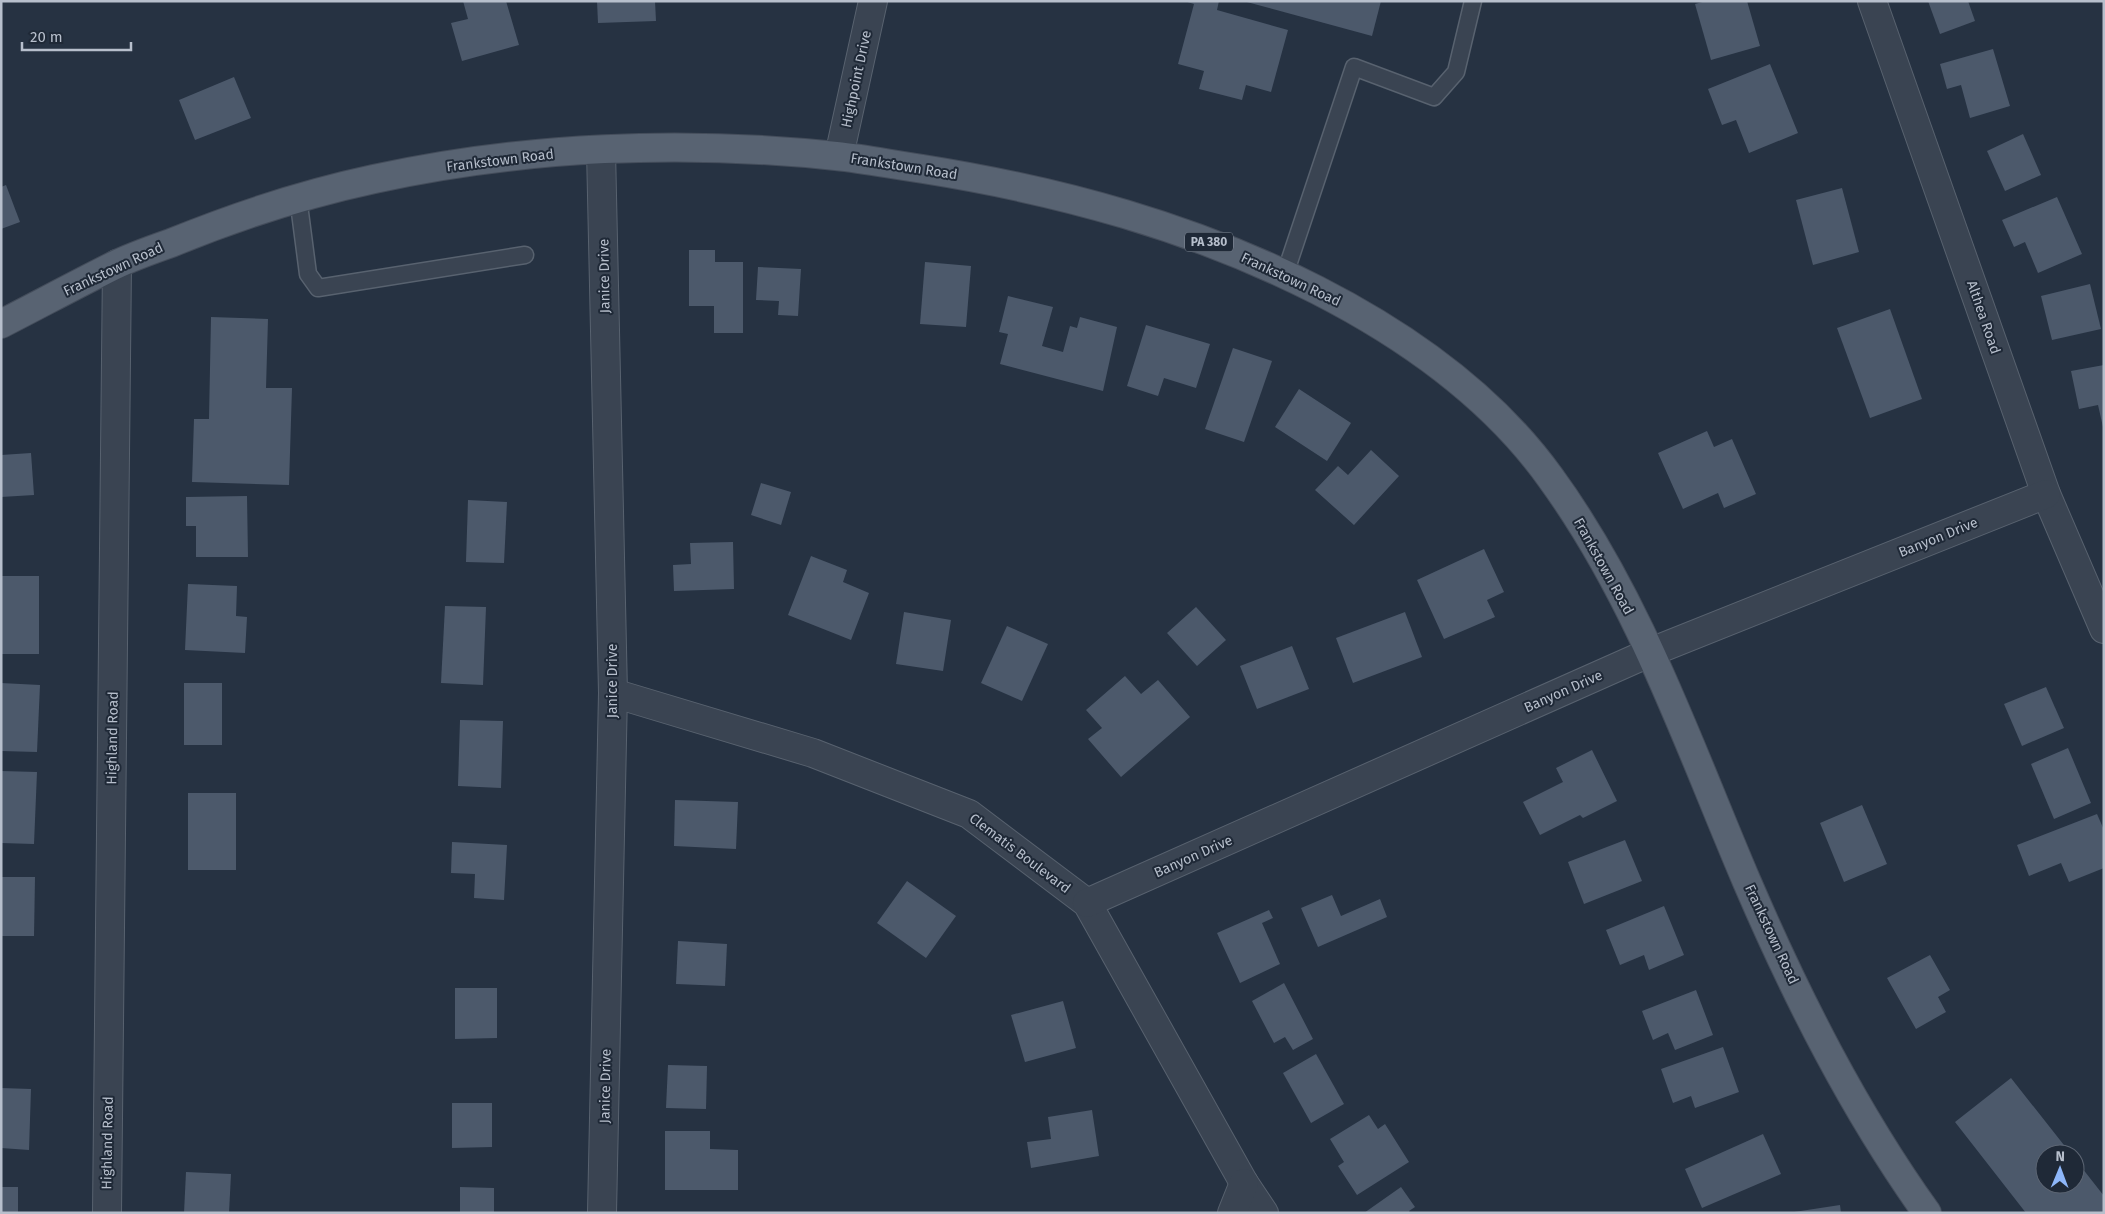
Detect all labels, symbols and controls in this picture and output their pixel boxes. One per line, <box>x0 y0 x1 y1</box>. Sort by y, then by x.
scale bar <box>22 20 131 52</box>
text: 20 m <box>30 28 63 46</box>
street label: Highpoint Drive <box>838 29 875 129</box>
street label: Frankstown Road <box>445 145 555 176</box>
street label: Frankstown Road <box>849 150 959 183</box>
road number: PA 380 <box>1185 232 1233 252</box>
street label: Frankstown Road <box>61 239 166 300</box>
street label: Janice Drive <box>595 239 614 313</box>
street label: Frankstown Road <box>1238 249 1343 310</box>
street label: Althea Road <box>1963 278 2004 356</box>
street label: Banyon Drive <box>1896 514 1980 561</box>
street label: Frankstown Road <box>1570 515 1637 618</box>
street label: Janice Drive <box>604 644 621 718</box>
street label: Banyon Drive <box>1521 667 1605 716</box>
street label: Highland Road <box>103 691 122 785</box>
street label: Clematis Boulevard <box>966 810 1074 897</box>
street label: Banyon Drive <box>1151 832 1235 881</box>
street label: Frankstown Road <box>1741 882 1802 987</box>
street label: Janice Drive <box>596 1049 615 1123</box>
street label: Highland Road <box>98 1096 117 1190</box>
north arrow <box>2035 1144 2085 1194</box>
text: N <box>2055 1148 2065 1165</box>

